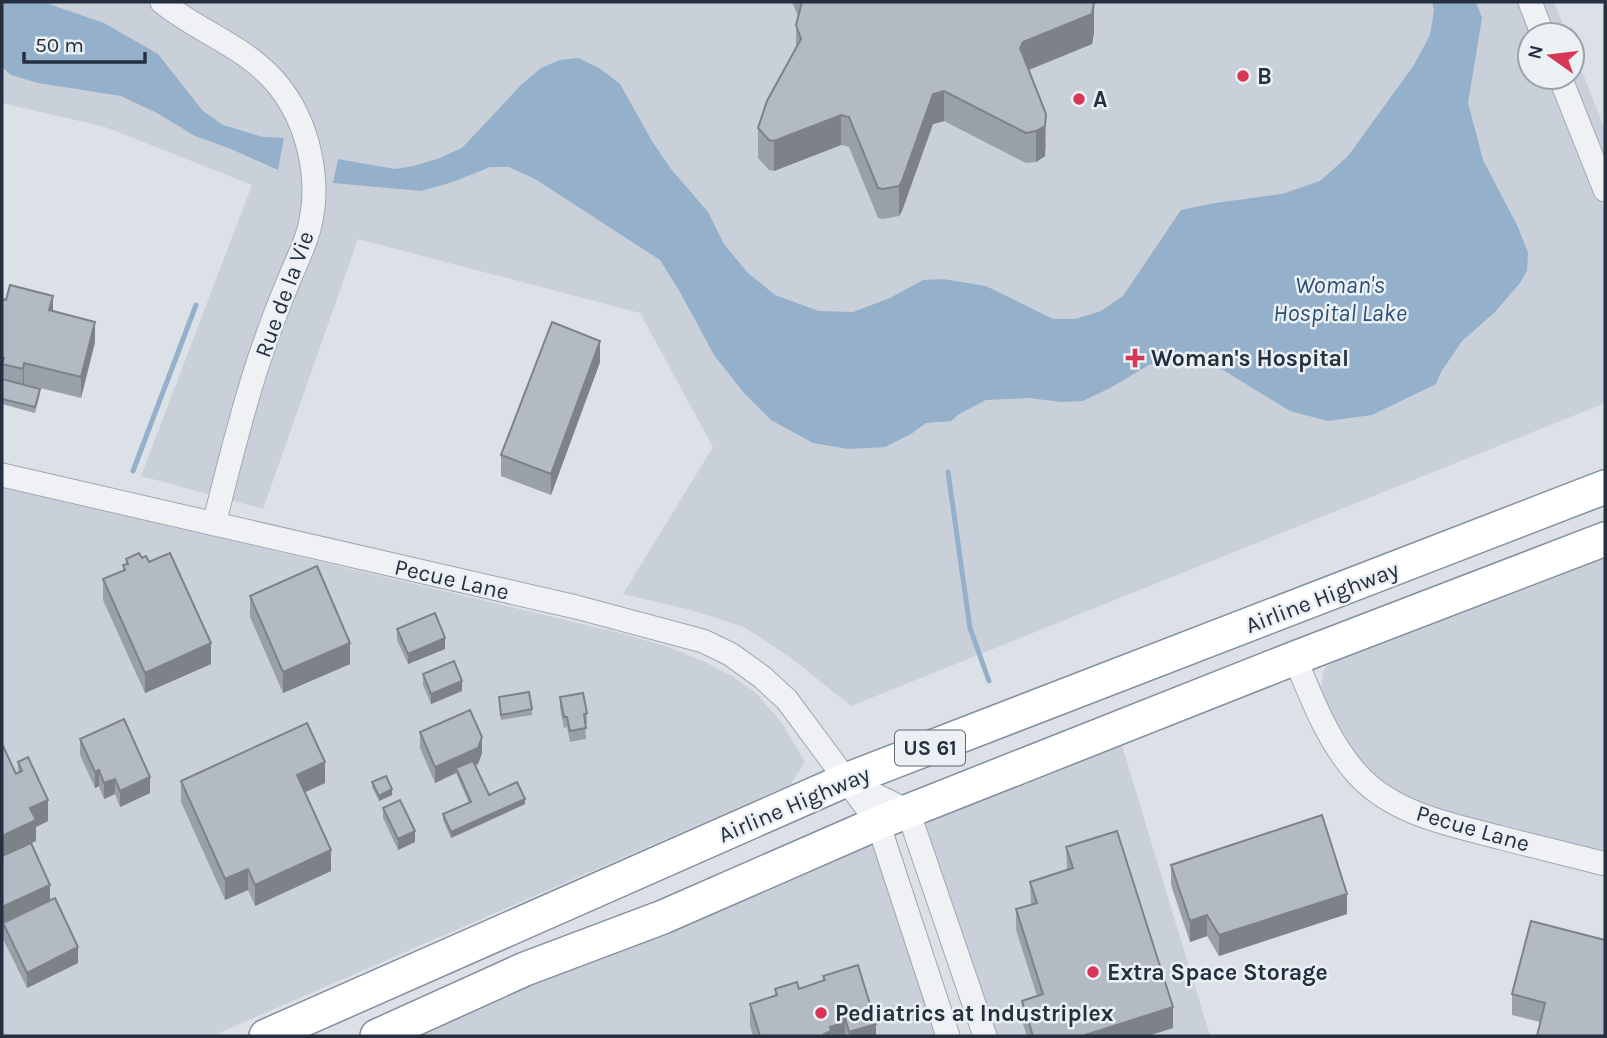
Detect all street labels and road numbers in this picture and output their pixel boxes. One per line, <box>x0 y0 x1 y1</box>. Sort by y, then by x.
street label: Rue de la Vie <box>249 227 320 361</box>
street label: Pecue Lane <box>392 553 512 606</box>
street label: Airline Highway <box>1242 556 1403 639</box>
road number: US 61 <box>895 730 965 766</box>
street label: Airline Highway <box>714 760 874 849</box>
street label: Pecue Lane <box>1413 799 1533 858</box>

